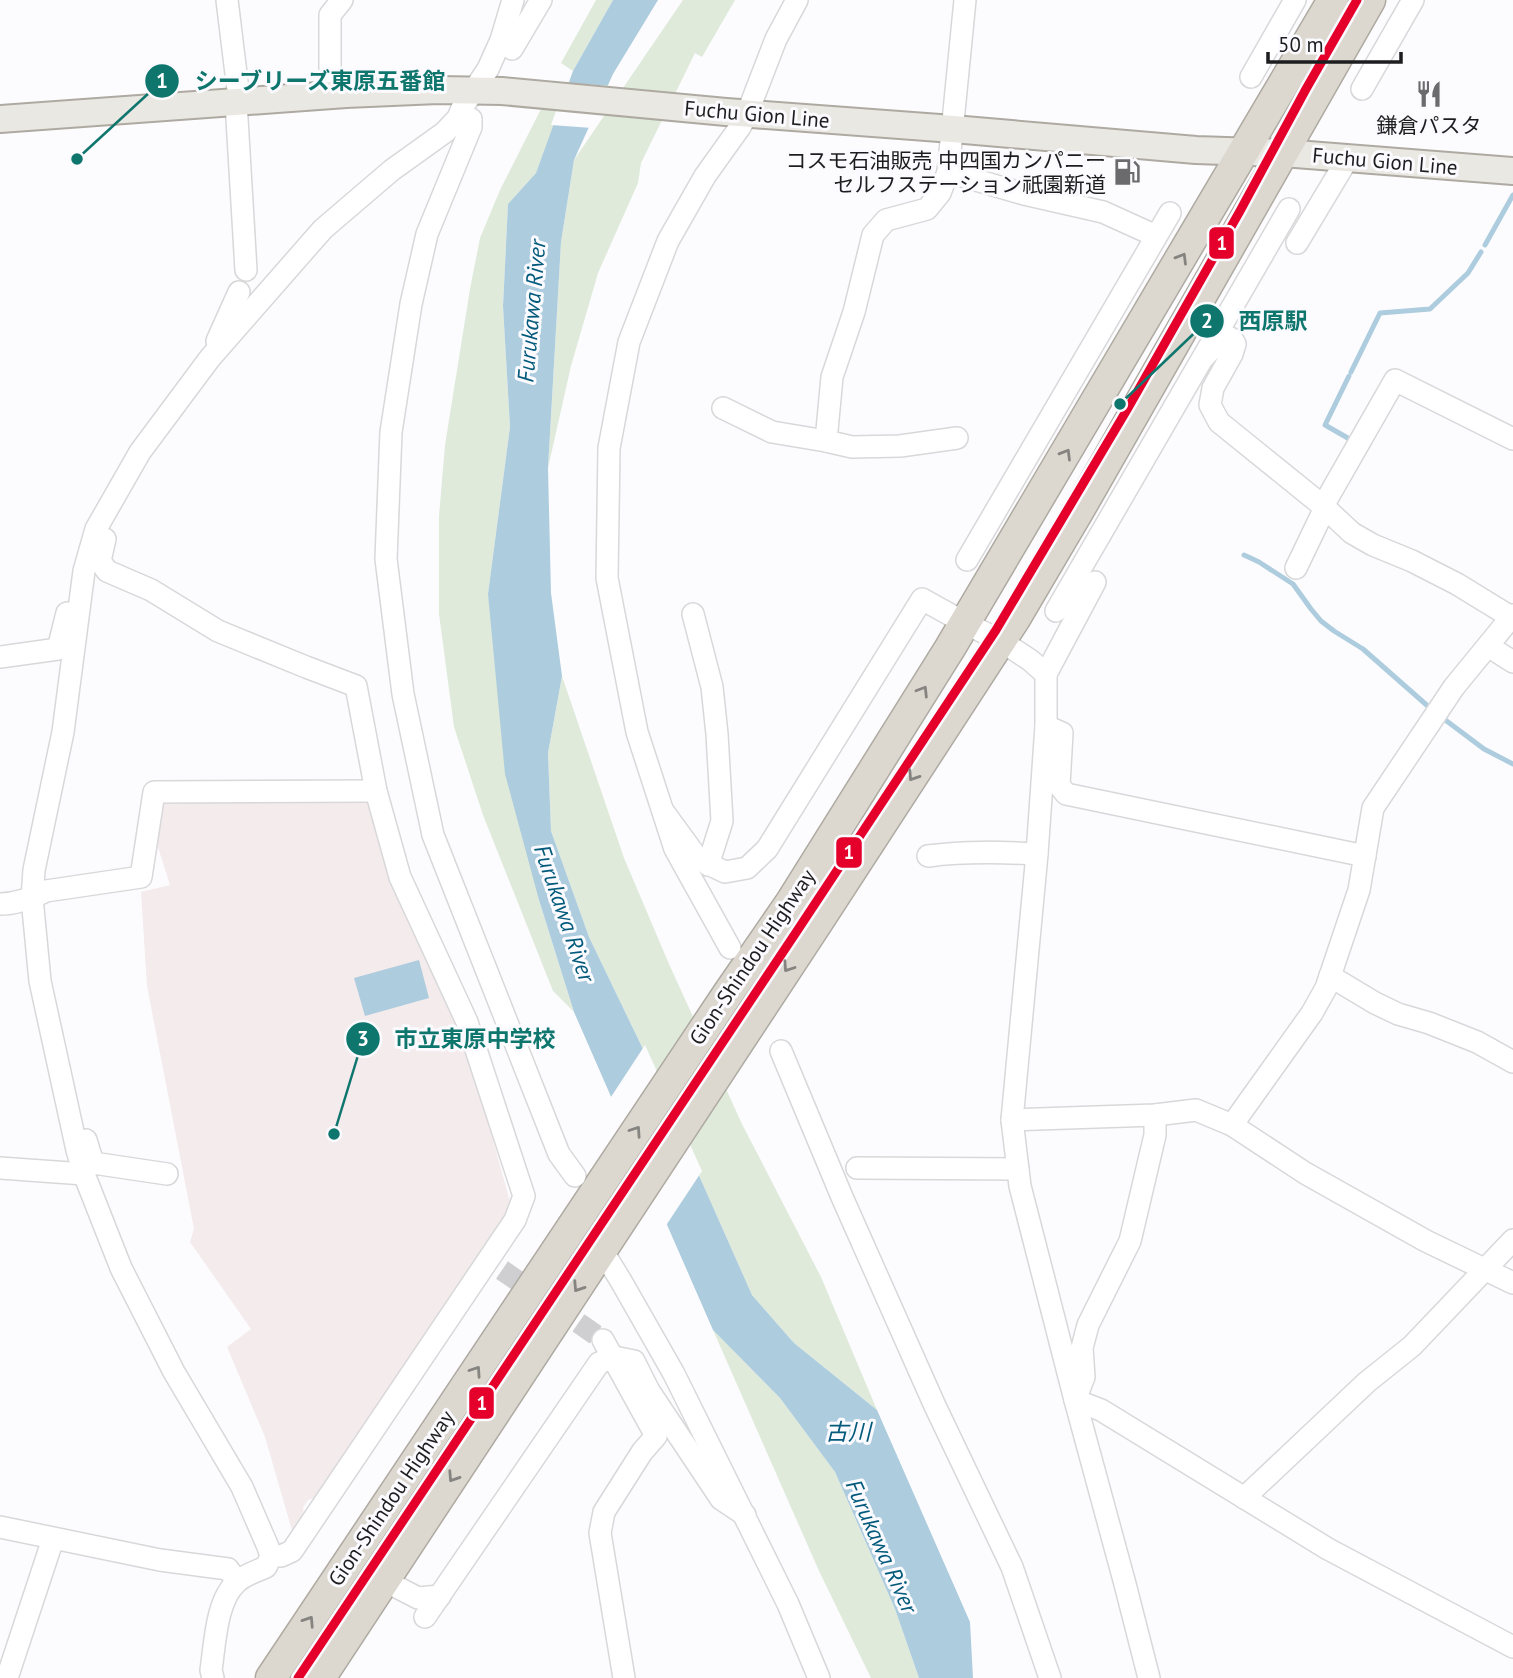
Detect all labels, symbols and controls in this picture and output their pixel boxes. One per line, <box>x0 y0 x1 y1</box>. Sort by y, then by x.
scale bar <box>1268 21 1401 65</box>
text: 50 m <box>1278 31 1324 58</box>
callout: シーブリーズ東原五番館 <box>145 59 461 103</box>
text: シーブリーズ東原五番館 <box>195 66 445 95</box>
text: 1 <box>156 67 168 94</box>
restaurant icon: 鎌倉パスタ <box>1414 79 1444 109</box>
street label: Fuchu Gion Line <box>683 94 831 134</box>
place label: 鎌倉パスタ <box>1377 112 1482 139</box>
street label: Fuchu Gion Line <box>1311 141 1459 181</box>
place label: コスモ石油販売 中四国カンパニー セルフステーション祇園新道 <box>785 147 1106 198</box>
fuel station icon: コスモ石油販売 中四国カンパニー セルフステーション祇園新道 <box>1112 157 1142 187</box>
line badge: 1 <box>1208 226 1235 260</box>
text: 1 <box>1217 231 1227 255</box>
water label: Furukawa River <box>510 237 552 384</box>
one-way arrow <box>1173 252 1186 265</box>
callout: 西原駅 <box>1189 299 1321 343</box>
text: 西原駅 <box>1239 306 1308 335</box>
text: 2 <box>1201 307 1213 334</box>
one-way arrow <box>1057 448 1070 461</box>
one-way arrow <box>915 685 928 698</box>
one-way arrow <box>908 769 921 782</box>
line badge: 1 <box>835 836 863 869</box>
text: 1 <box>844 840 854 864</box>
water label: Furukawa River <box>528 841 602 987</box>
street label: Gion-Shindou Highway <box>683 864 821 1050</box>
one-way arrow <box>783 959 796 972</box>
callout: 市立東原中学校 <box>345 1017 569 1061</box>
text: 市立東原中学校 <box>395 1024 556 1053</box>
text: 3 <box>357 1025 369 1052</box>
one-way arrow <box>628 1126 640 1139</box>
one-way arrow <box>573 1279 586 1292</box>
one-way arrow <box>468 1366 480 1379</box>
line badge: 1 <box>468 1386 495 1420</box>
text: 1 <box>477 1391 487 1415</box>
street label: Gion-Shindou Highway <box>322 1405 460 1591</box>
water label: 古川 <box>825 1417 874 1446</box>
one-way arrow <box>448 1470 461 1483</box>
water label: Furukawa River <box>840 1475 925 1619</box>
one-way arrow <box>300 1616 313 1629</box>

